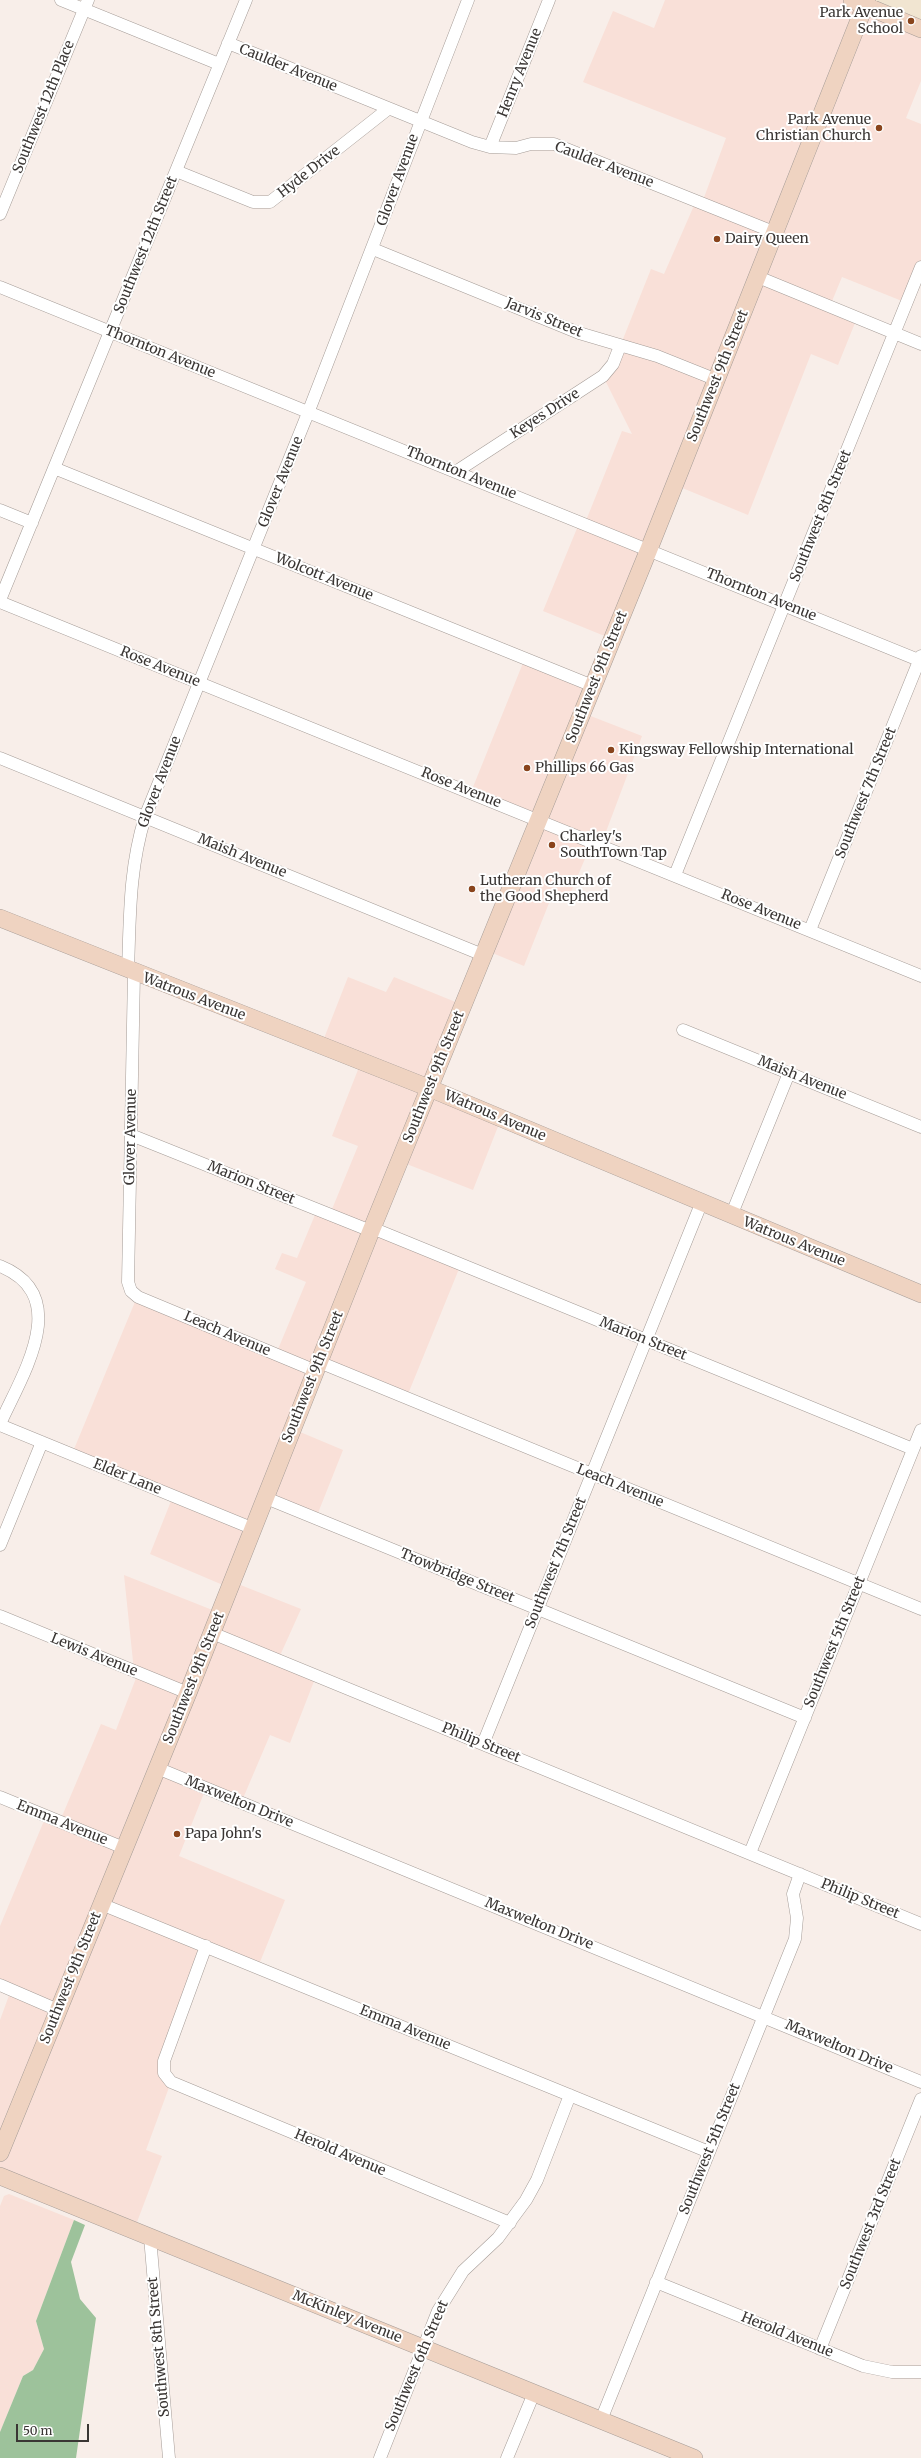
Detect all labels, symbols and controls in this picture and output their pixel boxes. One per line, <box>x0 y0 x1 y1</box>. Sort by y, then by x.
place label: Park Avenue School <box>819 5 903 38</box>
marker: Park Avenue School <box>906 16 916 26</box>
street label: Henry Avenue <box>494 26 546 120</box>
street label: Southwest 12th Place <box>10 38 78 176</box>
street label: Caulder Avenue <box>237 41 339 95</box>
place label: Park Avenue Christian Church <box>756 112 871 144</box>
marker: Park Avenue Christian Church <box>874 123 884 133</box>
street label: Glover Avenue <box>374 132 422 228</box>
street label: Caulder Avenue <box>552 138 656 192</box>
street label: Hyde Drive <box>275 142 343 202</box>
street label: Southwest 12th Street <box>111 174 181 316</box>
place label: Dairy Queen <box>725 231 809 247</box>
marker: Dairy Queen <box>712 234 722 244</box>
street label: Jarvis Street <box>503 295 585 341</box>
street label: Southwest 9th Street <box>684 308 752 444</box>
street label: Thornton Avenue <box>102 322 218 382</box>
street label: Keyes Drive <box>507 385 583 443</box>
street label: Glover Avenue <box>255 434 307 530</box>
street label: Thornton Avenue <box>403 443 519 503</box>
street label: Southwest 8th Street <box>787 448 855 584</box>
street label: Wolcott Avenue <box>273 550 375 604</box>
street label: Thornton Avenue <box>703 565 819 625</box>
street label: Southwest 9th Street <box>563 609 631 745</box>
street label: Rose Avenue <box>118 643 202 691</box>
street label: Southwest 7th Street <box>832 725 900 861</box>
street label: Glover Avenue <box>135 734 185 830</box>
place label: Kingsway Fellowship International <box>619 742 854 758</box>
marker: Kingsway Fellowship International <box>606 745 616 755</box>
place label: Phillips 66 Gas <box>535 760 634 776</box>
marker: Phillips 66 Gas <box>522 763 532 773</box>
street label: Rose Avenue <box>419 764 503 812</box>
place label: Charley's SouthTown Tap <box>560 829 667 862</box>
street label: Maish Avenue <box>195 831 289 881</box>
marker: Charley's SouthTown Tap <box>547 840 557 850</box>
place label: Lutheran Church of the Good Shepherd <box>480 873 611 906</box>
marker: Lutheran Church of the Good Shepherd <box>467 884 477 894</box>
street label: Rose Avenue <box>719 886 803 934</box>
street label: Watrous Avenue <box>140 970 248 1024</box>
street label: Southwest 9th Street <box>400 1009 468 1145</box>
street label: Maish Avenue <box>755 1053 849 1103</box>
street label: Watrous Avenue <box>442 1087 548 1145</box>
street label: Glover Avenue <box>122 1089 140 1185</box>
street label: Marion Street <box>205 1158 297 1208</box>
street label: Watrous Avenue <box>741 1214 847 1270</box>
street label: Leach Avenue <box>181 1308 273 1360</box>
street label: Southwest 9th Street <box>279 1309 347 1445</box>
street label: Marion Street <box>597 1314 689 1364</box>
street label: Elder Lane <box>90 1456 164 1498</box>
street label: Leach Avenue <box>574 1461 666 1511</box>
street label: Southwest 7th Street <box>522 1495 590 1631</box>
street label: Trowbridge Street <box>397 1545 517 1607</box>
street label: Southwest 5th Street <box>801 1574 869 1710</box>
street label: Southwest 9th Street <box>160 1610 228 1746</box>
street label: Lewis Avenue <box>48 1630 140 1680</box>
street label: Philip Street <box>439 1720 523 1766</box>
street label: Maxwelton Drive <box>182 1773 296 1831</box>
street label: Emma Avenue <box>14 1797 110 1849</box>
place label: Papa John's <box>185 1826 261 1842</box>
marker: Papa John's <box>172 1829 182 1839</box>
street label: Philip Street <box>818 1876 902 1922</box>
street label: Maxwelton Drive <box>482 1895 596 1953</box>
street label: Southwest 9th Street <box>37 1910 105 2046</box>
street label: Emma Avenue <box>357 2002 453 2054</box>
street label: Maxwelton Drive <box>783 2017 895 2077</box>
street label: Southwest 5th Street <box>676 2081 744 2217</box>
street label: Herold Avenue <box>292 2126 388 2180</box>
street label: Southwest 3rd Street <box>837 2156 905 2292</box>
street label: Southwest 8th Street <box>144 2276 174 2418</box>
street label: McKinley Avenue <box>290 2287 404 2347</box>
street label: Southwest 6th Street <box>382 2298 452 2434</box>
street label: Herold Avenue <box>739 2309 835 2361</box>
scale bar <box>18 2416 91 2442</box>
text: 50 m <box>23 2423 52 2438</box>

